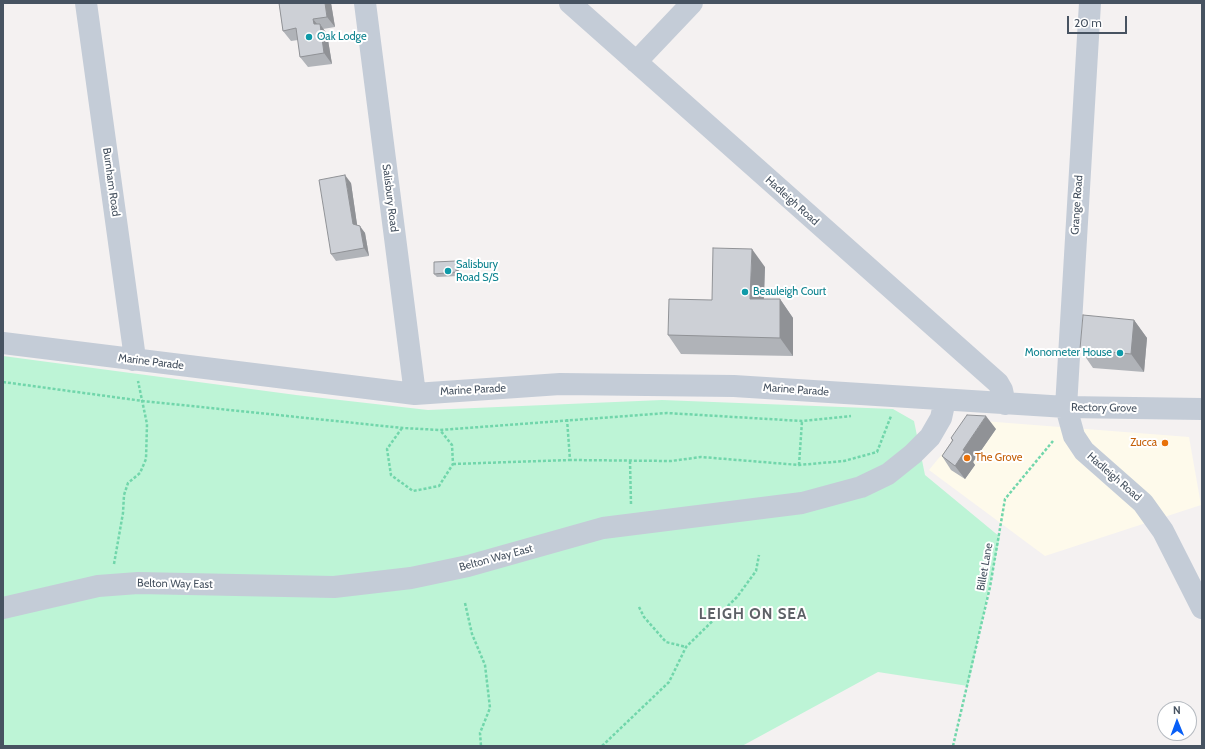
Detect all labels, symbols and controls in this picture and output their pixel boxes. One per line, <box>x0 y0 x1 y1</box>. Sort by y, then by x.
scale bar <box>1069 8 1129 34</box>
text: 20 m <box>1074 15 1102 30</box>
place label: Oak Lodge <box>317 30 367 44</box>
marker: Oak Lodge <box>304 32 314 42</box>
street label: Burnham Road <box>100 147 122 217</box>
street label: Salisbury Road <box>379 163 401 233</box>
street label: Hadleigh Road <box>763 174 821 228</box>
street label: Grange Road <box>1068 175 1086 235</box>
place label: Salisbury Road S/S <box>456 258 499 284</box>
marker: Salisbury Road S/S <box>443 266 453 276</box>
place label: Beauleigh Court <box>753 285 826 299</box>
marker: Beauleigh Court <box>740 287 750 297</box>
place label: Monometer House <box>1025 346 1112 360</box>
marker: Monometer House <box>1115 348 1125 358</box>
street label: Marine Parade <box>117 351 185 373</box>
street label: Marine Parade <box>763 381 829 399</box>
street label: Marine Parade <box>440 382 506 398</box>
street label: Rectory Grove <box>1071 401 1137 415</box>
place label: Zucca <box>1130 436 1157 450</box>
marker: Zucca <box>1160 438 1170 448</box>
street label: Hadleigh Road <box>1084 450 1144 504</box>
place label: The Grove <box>975 451 1022 465</box>
marker: The Grove <box>962 453 972 463</box>
street label: Belton Way East <box>458 542 534 574</box>
street label: Billet Lane <box>974 542 996 592</box>
street label: Belton Way East <box>137 577 213 591</box>
district label: LEIGH ON SEA <box>699 606 807 624</box>
north arrow <box>1157 701 1197 741</box>
text: N <box>1173 703 1181 717</box>

